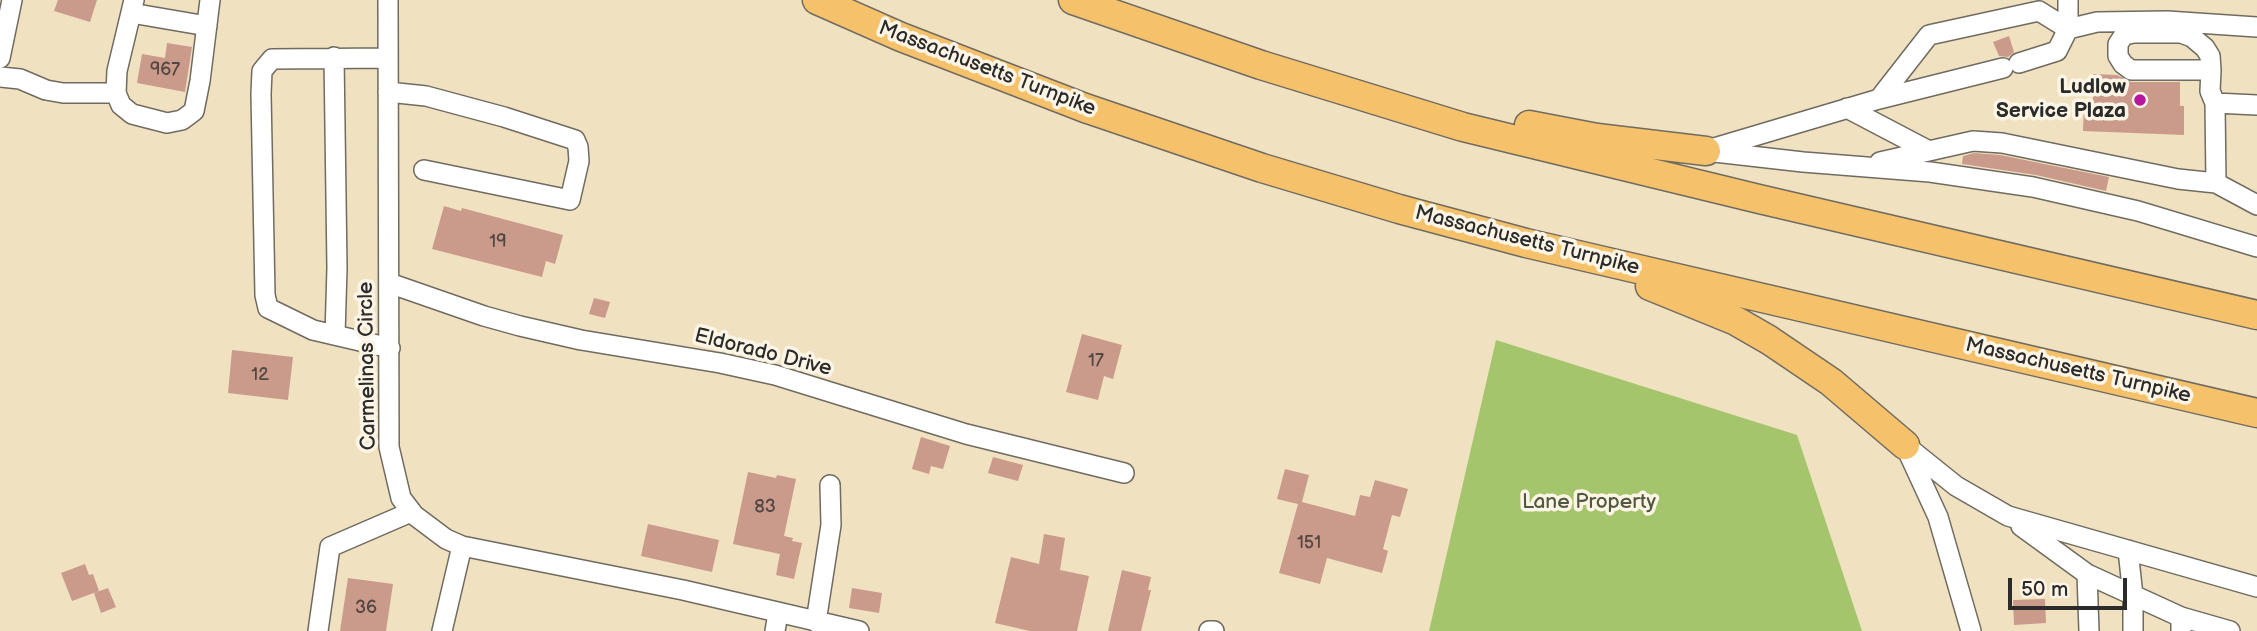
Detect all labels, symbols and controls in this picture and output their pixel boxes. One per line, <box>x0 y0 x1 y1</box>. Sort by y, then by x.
street label: Massachusetts Turnpike <box>875 16 1099 122</box>
house number: 967 <box>150 59 180 81</box>
place label: Ludlow Service Plaza <box>1996 75 2126 125</box>
marker: Ludlow Service Plaza <box>2132 92 2148 108</box>
street label: Massachusetts Turnpike <box>1412 201 1642 281</box>
house number: 19 <box>489 231 507 253</box>
street label: Carmelinas Circle <box>354 281 382 451</box>
street label: Eldorado Drive <box>692 324 834 382</box>
street label: Massachusetts Turnpike <box>1963 333 2193 409</box>
house number: 17 <box>1088 350 1104 372</box>
house number: 12 <box>251 364 269 386</box>
park label: Lane Property <box>1522 490 1656 516</box>
house number: 83 <box>754 496 776 518</box>
house number: 151 <box>1297 532 1321 554</box>
scale bar <box>2012 564 2131 608</box>
text: 50 m <box>2021 577 2068 602</box>
house number: 36 <box>355 597 377 619</box>

